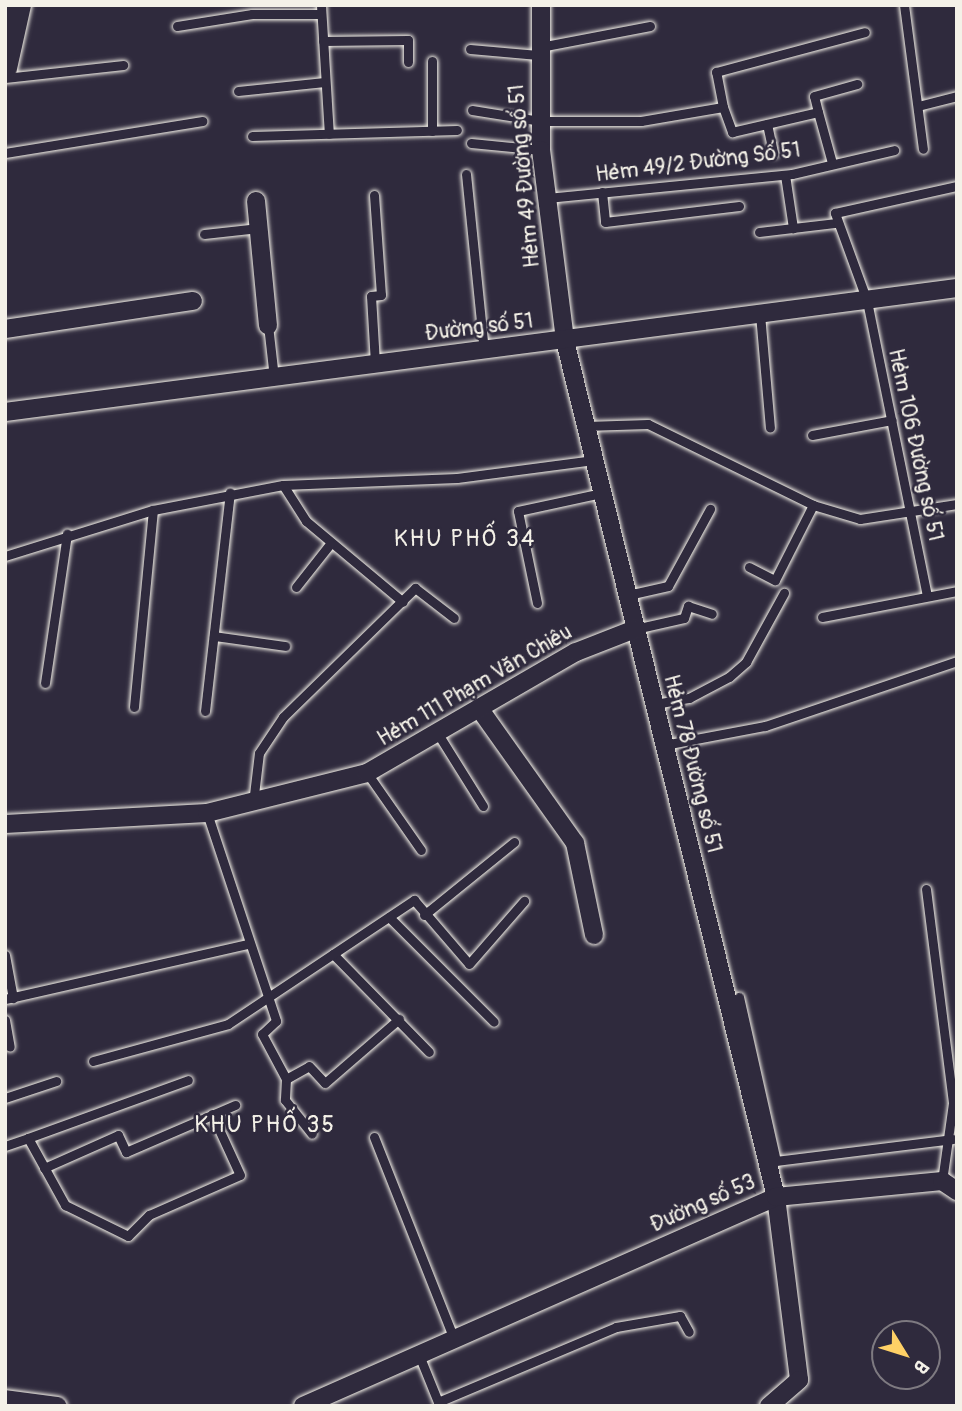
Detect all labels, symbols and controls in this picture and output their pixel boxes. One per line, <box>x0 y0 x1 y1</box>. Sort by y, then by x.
street label: Hẻm 49 Đường số 51 <box>504 83 546 269</box>
street label: Hẻm 49/2 Đường Số 51 <box>594 138 802 188</box>
street label: Đường số 51 <box>423 309 535 347</box>
street label: Hẻm 106 Đường số 51 <box>882 347 948 543</box>
district label: KHU PHỐ 34 <box>395 525 535 553</box>
street label: Hẻm 111 Phạm Văn Chiêu <box>373 620 577 752</box>
street label: Hẻm 78 Đường số 51 <box>658 672 726 856</box>
district label: KHU PHỐ 35 <box>195 1111 335 1139</box>
street label: Đường số 53 <box>647 1170 759 1238</box>
north arrow <box>871 1320 941 1390</box>
text: B <box>908 1355 934 1378</box>

